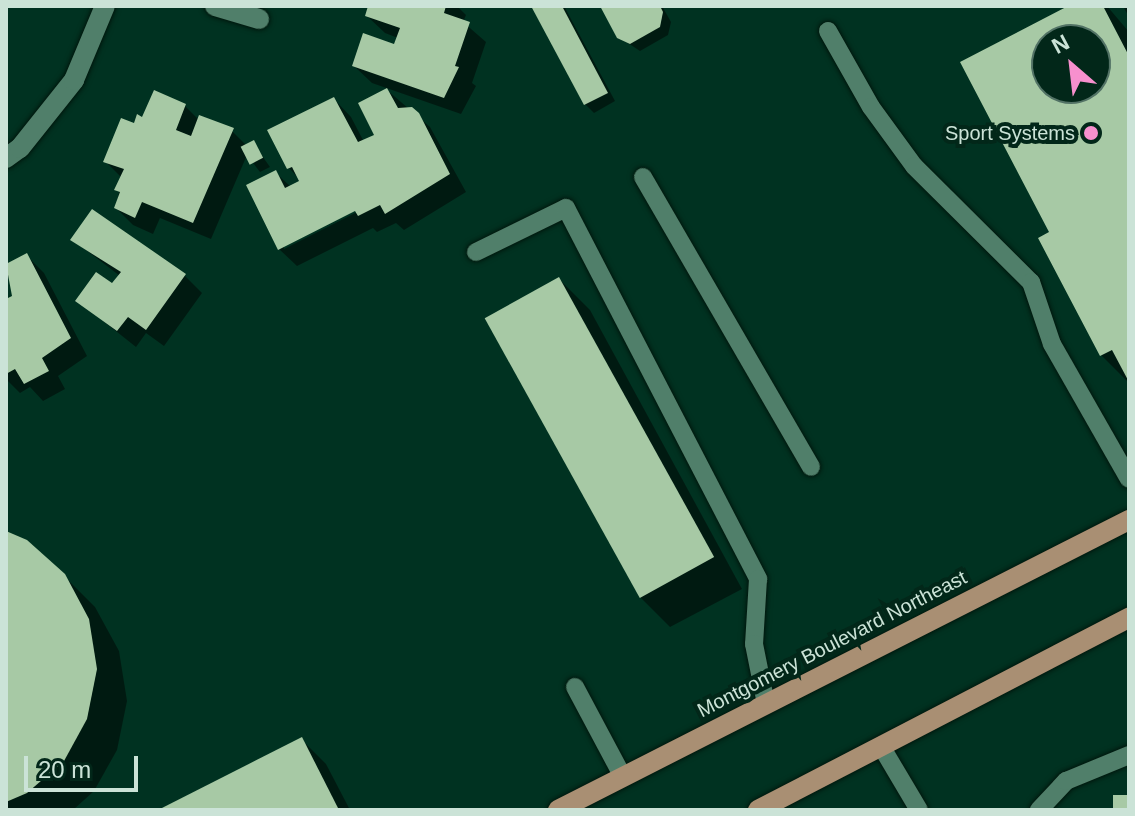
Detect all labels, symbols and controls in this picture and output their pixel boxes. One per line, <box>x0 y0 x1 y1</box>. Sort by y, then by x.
north arrow <box>1031 24 1111 104</box>
text: N <box>1048 29 1073 59</box>
place label: Sport Systems <box>945 121 1075 145</box>
marker: Sport Systems <box>1082 124 1100 142</box>
street label: Montgomery Boulevard Northeast <box>693 565 971 723</box>
scale bar <box>28 740 142 790</box>
text: 20 m <box>38 756 91 783</box>

